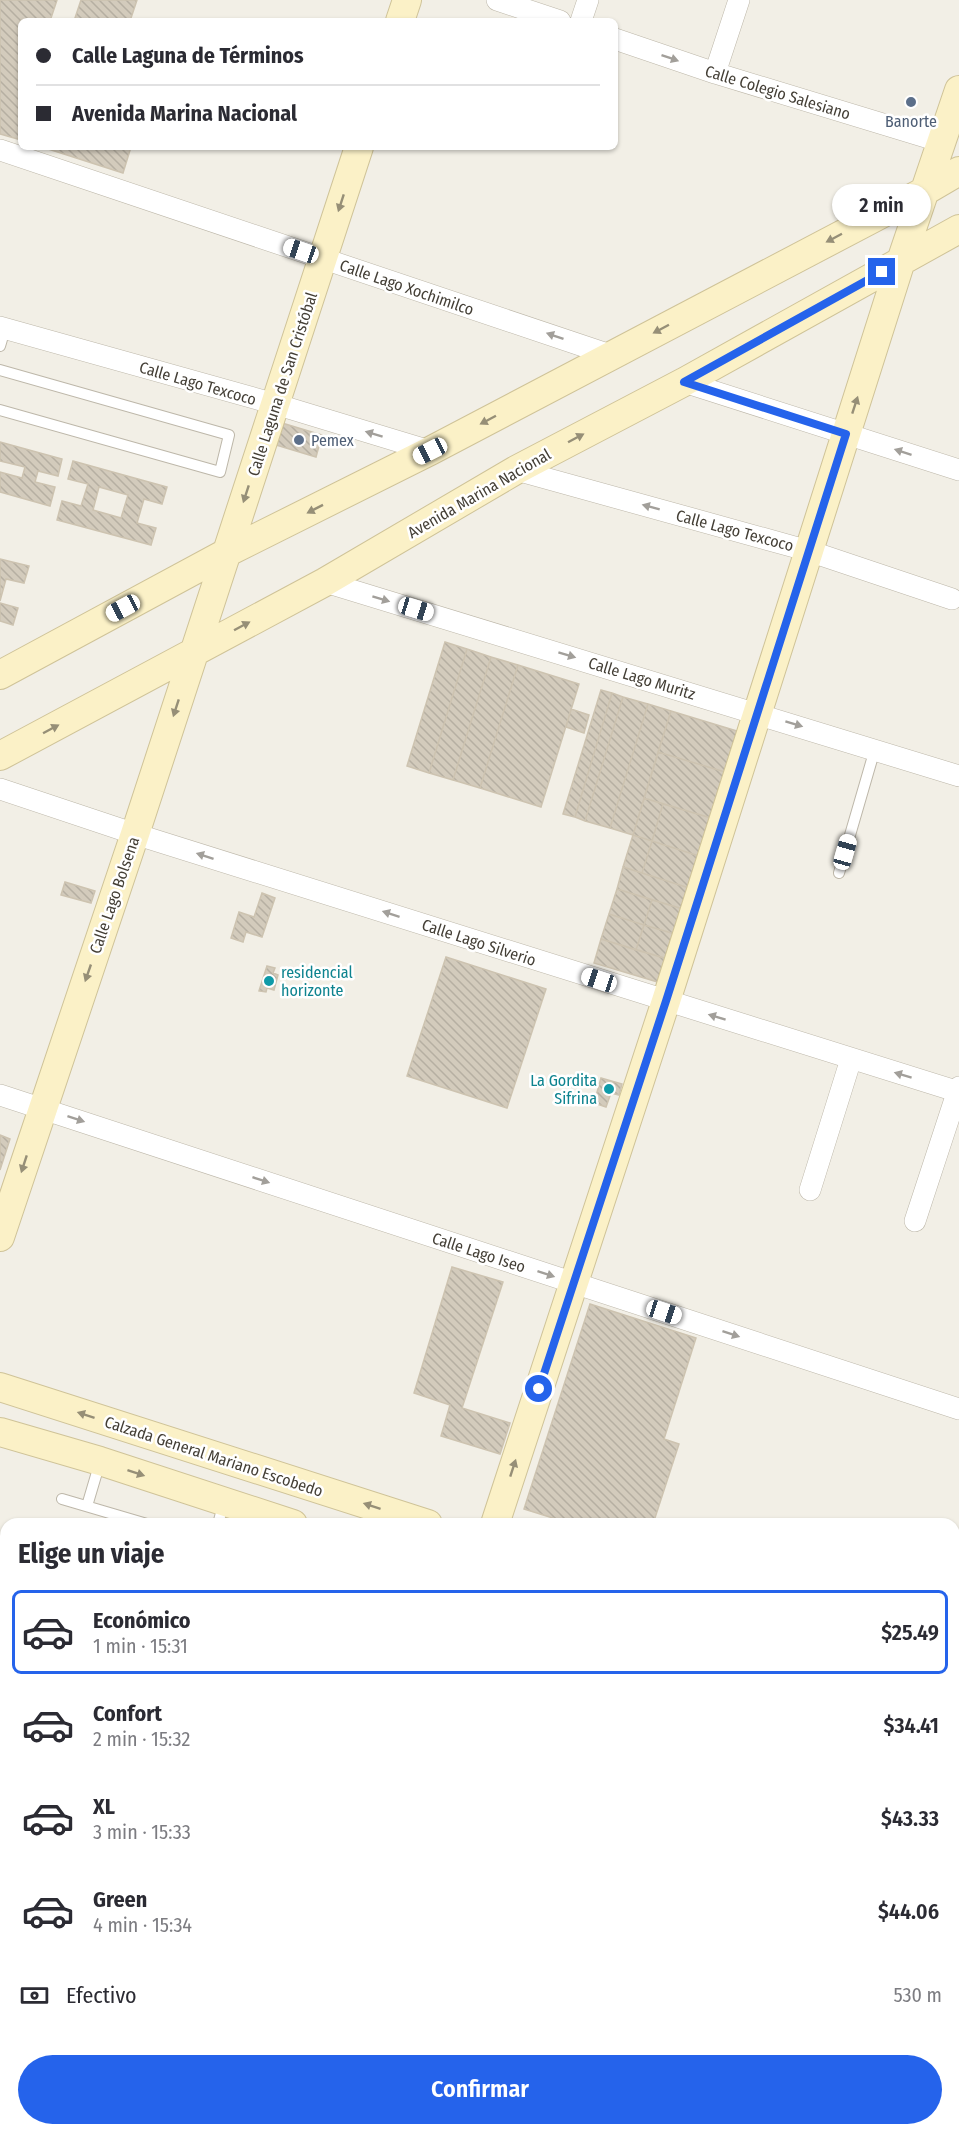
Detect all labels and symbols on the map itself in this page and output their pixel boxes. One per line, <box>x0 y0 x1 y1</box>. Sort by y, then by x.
one-way arrow <box>662 54 680 63</box>
street label: Calle Colegio Salesiano <box>703 61 853 124</box>
marker: Banorte <box>904 95 918 109</box>
place label: Banorte <box>885 112 937 131</box>
callout: 2 min <box>832 185 932 227</box>
one-way arrow <box>336 194 345 212</box>
one-way arrow <box>825 234 842 243</box>
car <box>281 237 321 265</box>
street label: Calle Lago Xochimilco <box>337 256 476 319</box>
route end <box>868 258 895 285</box>
street label: Calle Laguna de San Cristóbal <box>244 290 321 479</box>
one-way arrow <box>652 324 669 333</box>
one-way arrow <box>546 331 564 341</box>
street label: Calle Lago Texcoco <box>137 358 259 409</box>
one-way arrow <box>851 396 860 414</box>
one-way arrow <box>480 415 497 425</box>
one-way arrow <box>365 429 383 438</box>
place label: Pemex <box>311 431 354 450</box>
marker: Pemex <box>292 433 306 447</box>
one-way arrow <box>568 433 585 443</box>
car <box>410 435 450 467</box>
street label: Avenida Marina Nacional <box>404 445 554 542</box>
one-way arrow <box>894 447 912 457</box>
one-way arrow <box>240 485 250 503</box>
one-way arrow <box>642 502 660 511</box>
one-way arrow <box>306 504 323 513</box>
street label: Calle Lago Texcoco <box>674 506 796 555</box>
car <box>103 592 143 624</box>
one-way arrow <box>372 595 390 604</box>
car <box>396 595 436 623</box>
one-way arrow <box>233 621 250 631</box>
one-way arrow <box>558 651 576 660</box>
street label: Calle Lago Muritz <box>586 653 698 704</box>
one-way arrow <box>170 699 180 717</box>
one-way arrow <box>785 720 803 729</box>
one-way arrow <box>43 724 60 734</box>
car <box>831 832 859 872</box>
street label: Calle Lago Bolsena <box>86 834 143 956</box>
one-way arrow <box>196 850 214 860</box>
one-way arrow <box>382 909 400 919</box>
street label: Calle Lago Silverio <box>419 915 538 970</box>
place label: residencial horizonte <box>281 963 353 1000</box>
one-way arrow <box>82 964 92 982</box>
car <box>579 966 619 994</box>
marker: residencial horizonte <box>262 974 276 988</box>
one-way arrow <box>708 1012 726 1021</box>
one-way arrow <box>894 1070 912 1079</box>
place label: La Gordita Sifrina <box>530 1071 597 1108</box>
marker: La Gordita Sifrina <box>602 1082 616 1096</box>
one-way arrow <box>67 1115 85 1125</box>
one-way arrow <box>18 1155 28 1173</box>
one-way arrow <box>252 1176 270 1185</box>
street label: Calle Lago Iseo <box>430 1228 528 1277</box>
one-way arrow <box>537 1269 555 1279</box>
car <box>644 1298 684 1326</box>
one-way arrow <box>722 1330 740 1340</box>
route start <box>525 1375 552 1402</box>
one-way arrow <box>77 1410 95 1419</box>
street label: Calzada General Mariano Escobedo <box>102 1412 325 1501</box>
one-way arrow <box>509 1459 518 1477</box>
one-way arrow <box>127 1469 145 1478</box>
one-way arrow <box>363 1501 381 1510</box>

